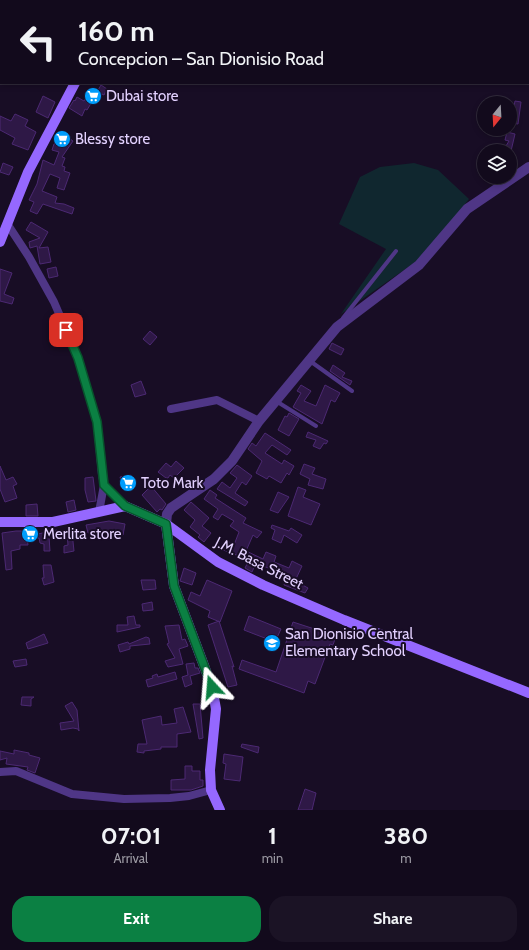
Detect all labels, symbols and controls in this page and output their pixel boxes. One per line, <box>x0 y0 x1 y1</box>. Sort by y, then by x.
text: 160 m <box>78 14 154 48</box>
icon: left <box>12 16 64 68</box>
text: Concepcion – San Dionisio Road <box>78 48 324 70</box>
supermarket icon: Dubai store <box>83 86 103 106</box>
place label: Dubai store <box>106 87 179 105</box>
north arrow <box>477 96 517 136</box>
map controls <box>477 96 517 184</box>
supermarket icon: Blessy store <box>52 129 72 149</box>
place label: Blessy store <box>75 130 150 148</box>
button: layers <box>477 144 517 184</box>
pin <box>49 313 83 347</box>
icon: arrive <box>55 319 77 341</box>
supermarket icon: Toto Mark <box>118 473 138 493</box>
place label: Toto Mark <box>141 474 204 492</box>
supermarket icon: Merlita store <box>20 524 40 544</box>
place label: Merlita store <box>43 525 122 543</box>
street label: J.M. Basa Street <box>211 532 306 593</box>
place label: San Dionisio Central Elementary School <box>285 625 413 660</box>
school or university icon: San Dionisio Central Elementary School <box>262 633 282 653</box>
position arrow <box>191 666 233 708</box>
text: 07:01 <box>101 821 161 850</box>
text: 1 <box>268 821 277 850</box>
text: 380 <box>384 821 428 850</box>
text: Arrival <box>114 850 148 866</box>
text: min <box>262 850 283 866</box>
text: m <box>400 850 412 866</box>
button: Exit <box>12 896 261 942</box>
button: Share <box>269 896 517 942</box>

